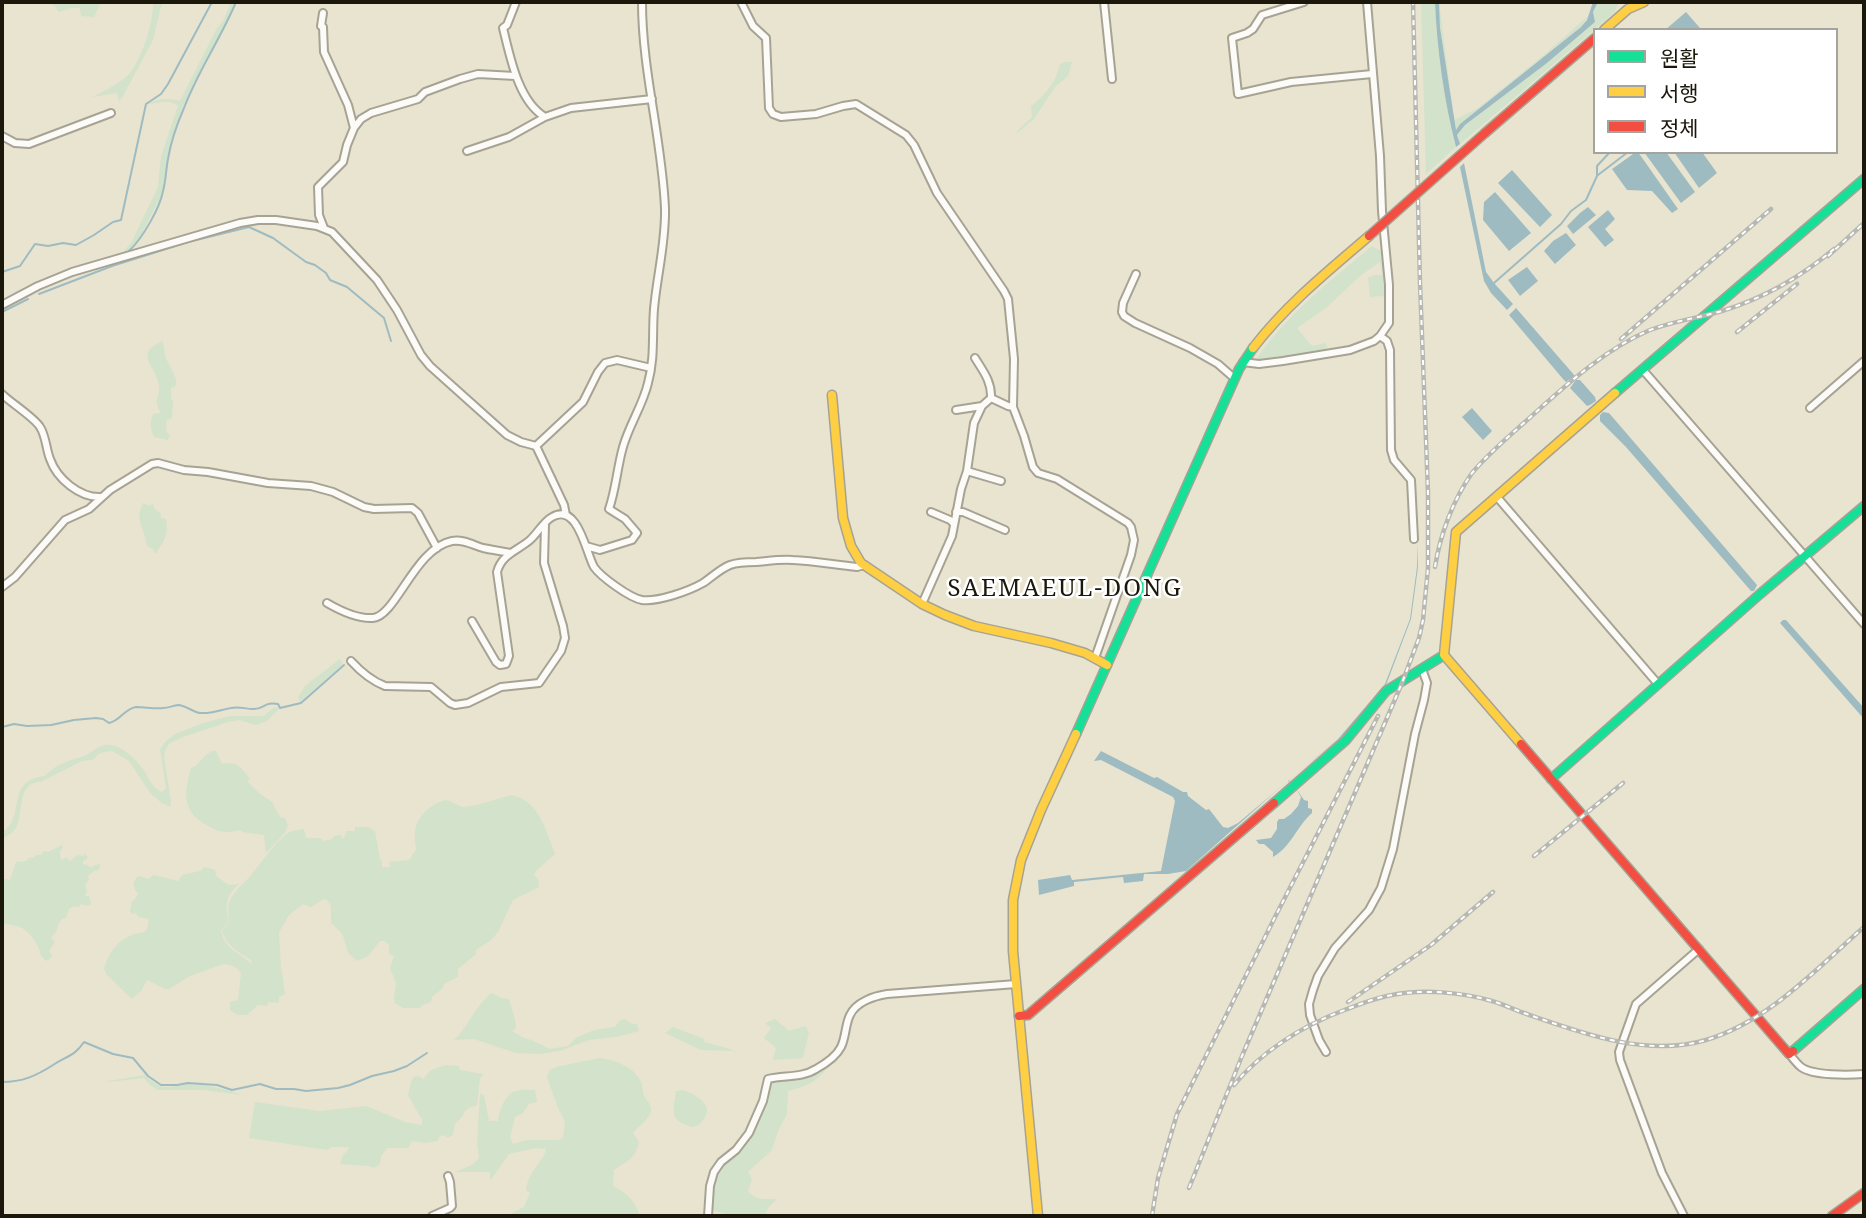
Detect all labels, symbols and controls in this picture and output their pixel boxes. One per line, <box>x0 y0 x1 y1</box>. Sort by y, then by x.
legend <box>1593 28 1838 154</box>
text: 원활 <box>1660 44 1699 72</box>
text: 서행 <box>1660 79 1699 107</box>
text: 정체 <box>1660 114 1699 142</box>
district label: SAEMAEUL-DONG <box>949 575 1181 603</box>

